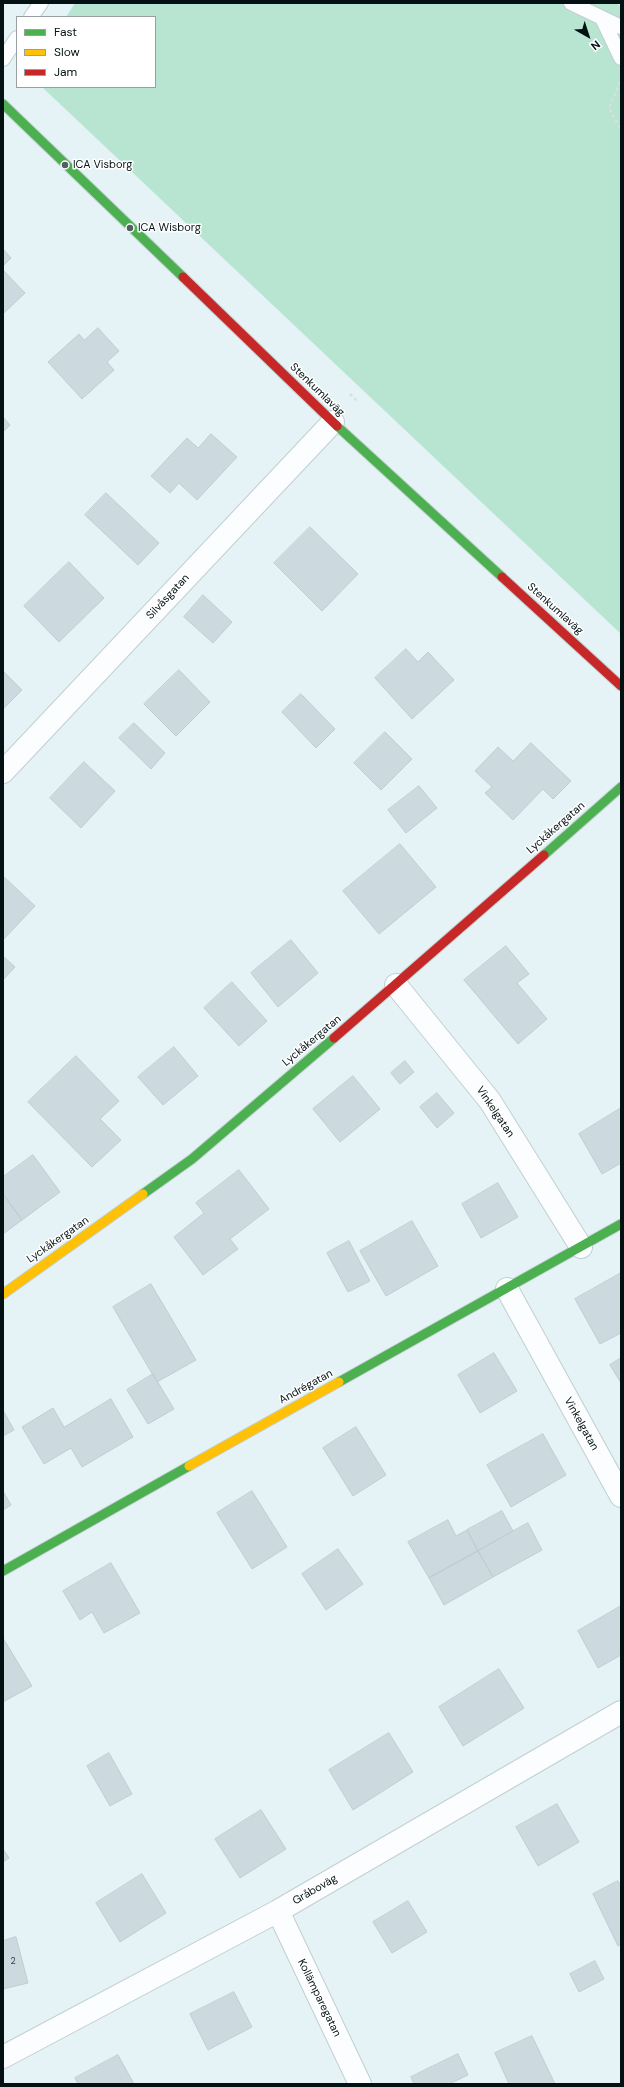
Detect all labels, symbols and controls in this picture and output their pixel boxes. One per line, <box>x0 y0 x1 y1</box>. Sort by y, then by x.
legend <box>16 16 156 88</box>
north arrow <box>568 16 608 56</box>
text: Fast <box>54 24 77 40</box>
text: N <box>588 37 603 53</box>
text: Slow <box>54 44 80 60</box>
text: Jam <box>54 64 77 80</box>
place label: ICA Visborg <box>73 158 133 172</box>
marker: ICA Visborg <box>60 160 70 170</box>
place label: ICA Wisborg <box>138 221 201 235</box>
marker: ICA Wisborg <box>125 223 135 233</box>
street label: Stenkumlaväg <box>287 361 347 419</box>
street label: Silvåsgatan <box>144 572 192 622</box>
street label: Stenkumlaväg <box>524 580 586 638</box>
street label: Lyckåkergatan <box>524 799 588 857</box>
street label: Lyckåkergatan <box>280 1013 344 1069</box>
street label: Vinkelgatan <box>473 1084 517 1140</box>
street label: Lyckåkergatan <box>25 1214 91 1266</box>
street label: Andrégatan <box>277 1367 335 1407</box>
street label: Vinkelgatan <box>561 1395 601 1453</box>
street label: Gråboväg <box>290 1872 340 1908</box>
house number: 2 <box>10 1957 16 1967</box>
street label: Kollämparegatan <box>294 1957 344 2039</box>

